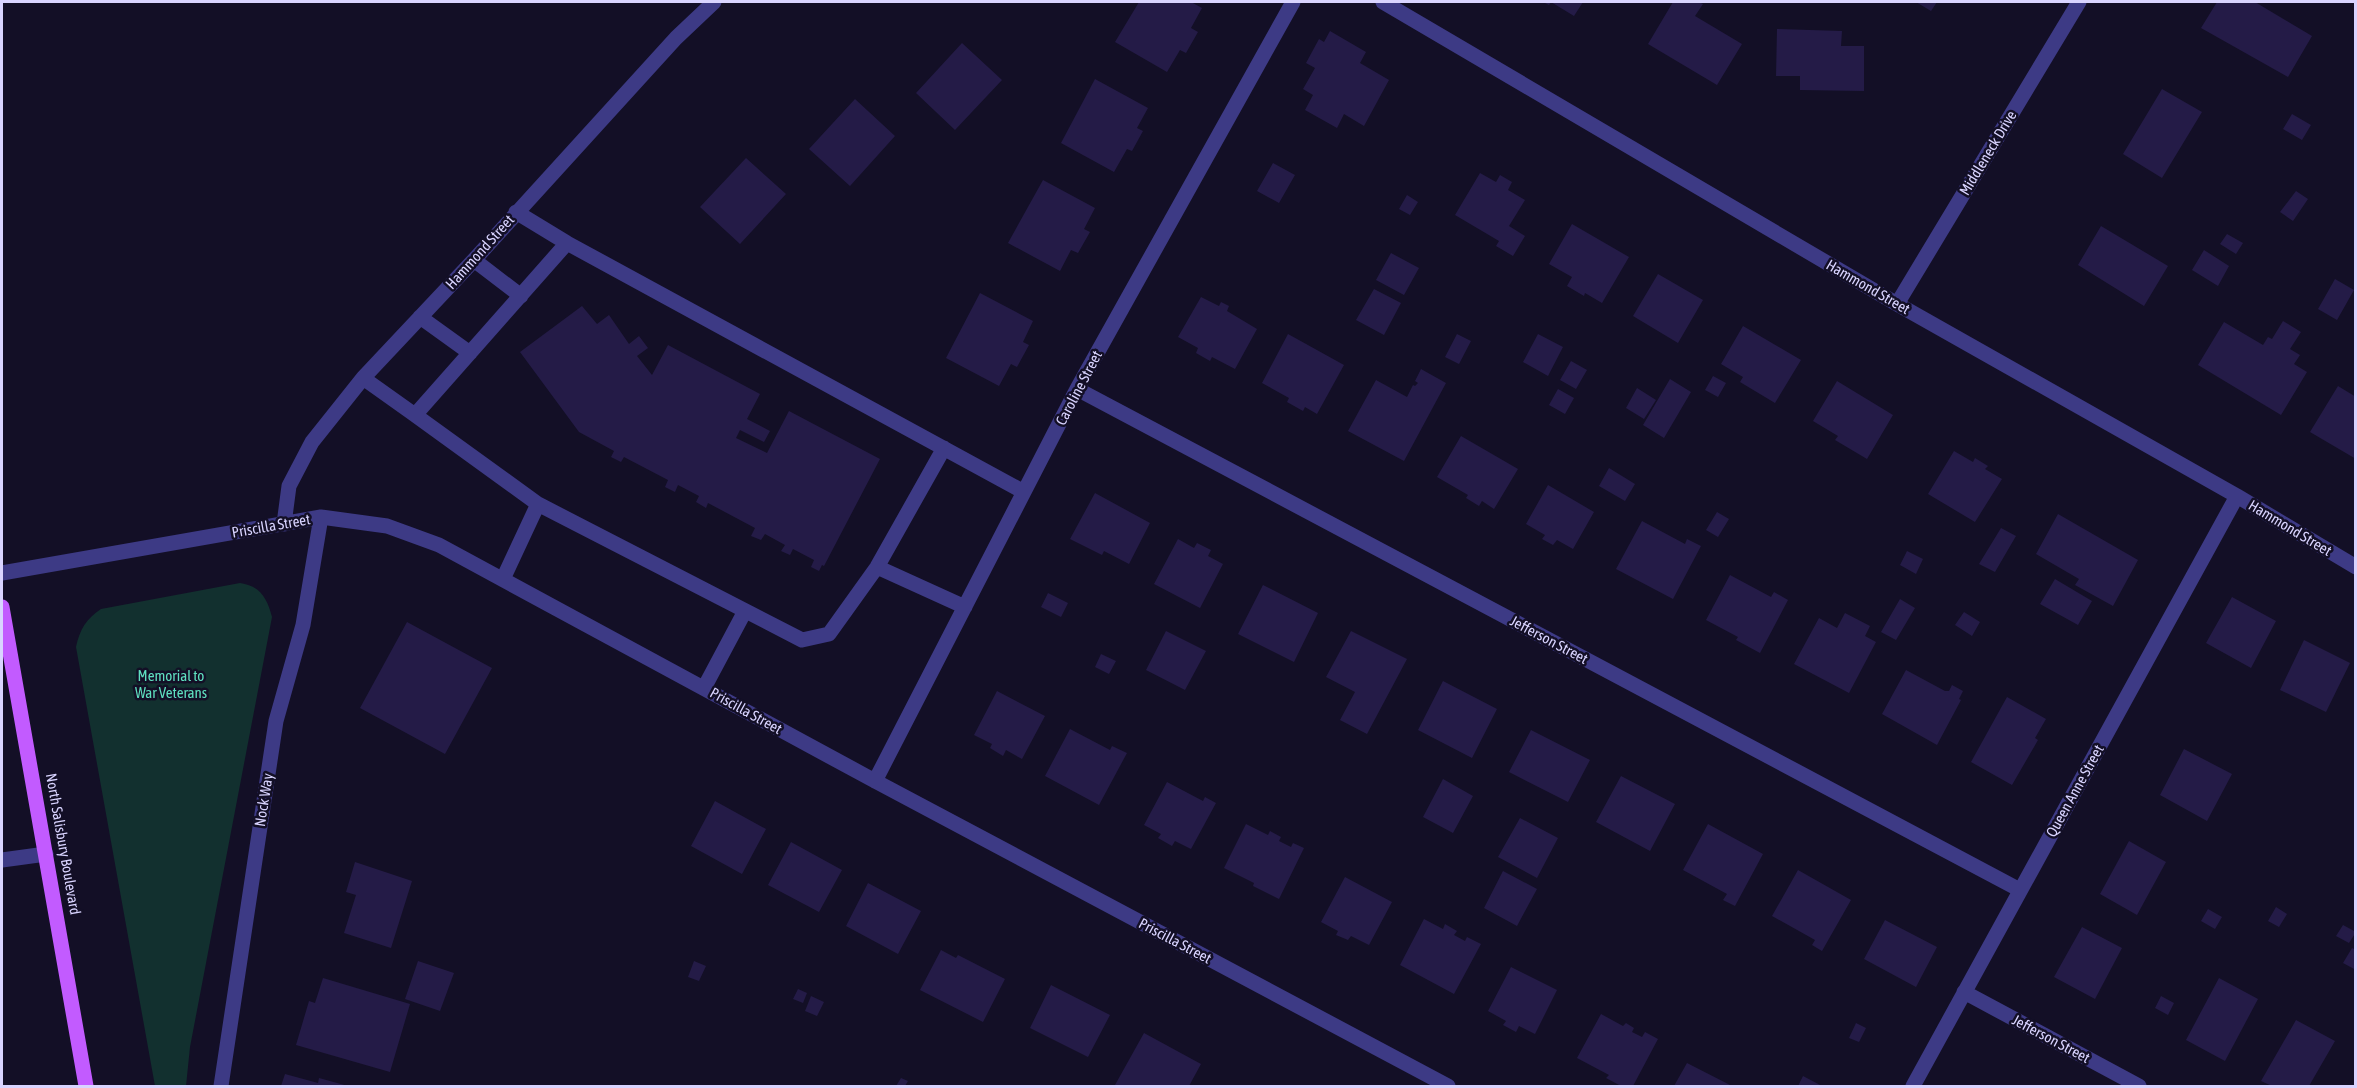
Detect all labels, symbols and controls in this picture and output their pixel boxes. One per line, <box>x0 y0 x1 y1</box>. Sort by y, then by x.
street label: Middleneck Drive <box>1956 107 2020 198</box>
street label: Hammond Street <box>442 211 517 292</box>
street label: Hammond Street <box>1823 256 1913 317</box>
street label: Caroline Street <box>1052 348 1105 428</box>
street label: Hammond Street <box>2246 496 2335 559</box>
street label: Priscilla Street <box>230 510 311 541</box>
street label: Jefferson Street <box>1507 612 1591 667</box>
park label: Memorial to War Veterans <box>135 667 207 701</box>
street label: Priscilla Street <box>707 684 785 737</box>
street label: Queen Anne Street <box>2042 742 2107 840</box>
street label: North Salisbury Boulevard <box>43 772 84 916</box>
street label: Nock Way <box>251 772 276 828</box>
street label: Priscilla Street <box>1136 914 1214 967</box>
street label: Jefferson Street <box>2009 1011 2093 1066</box>

